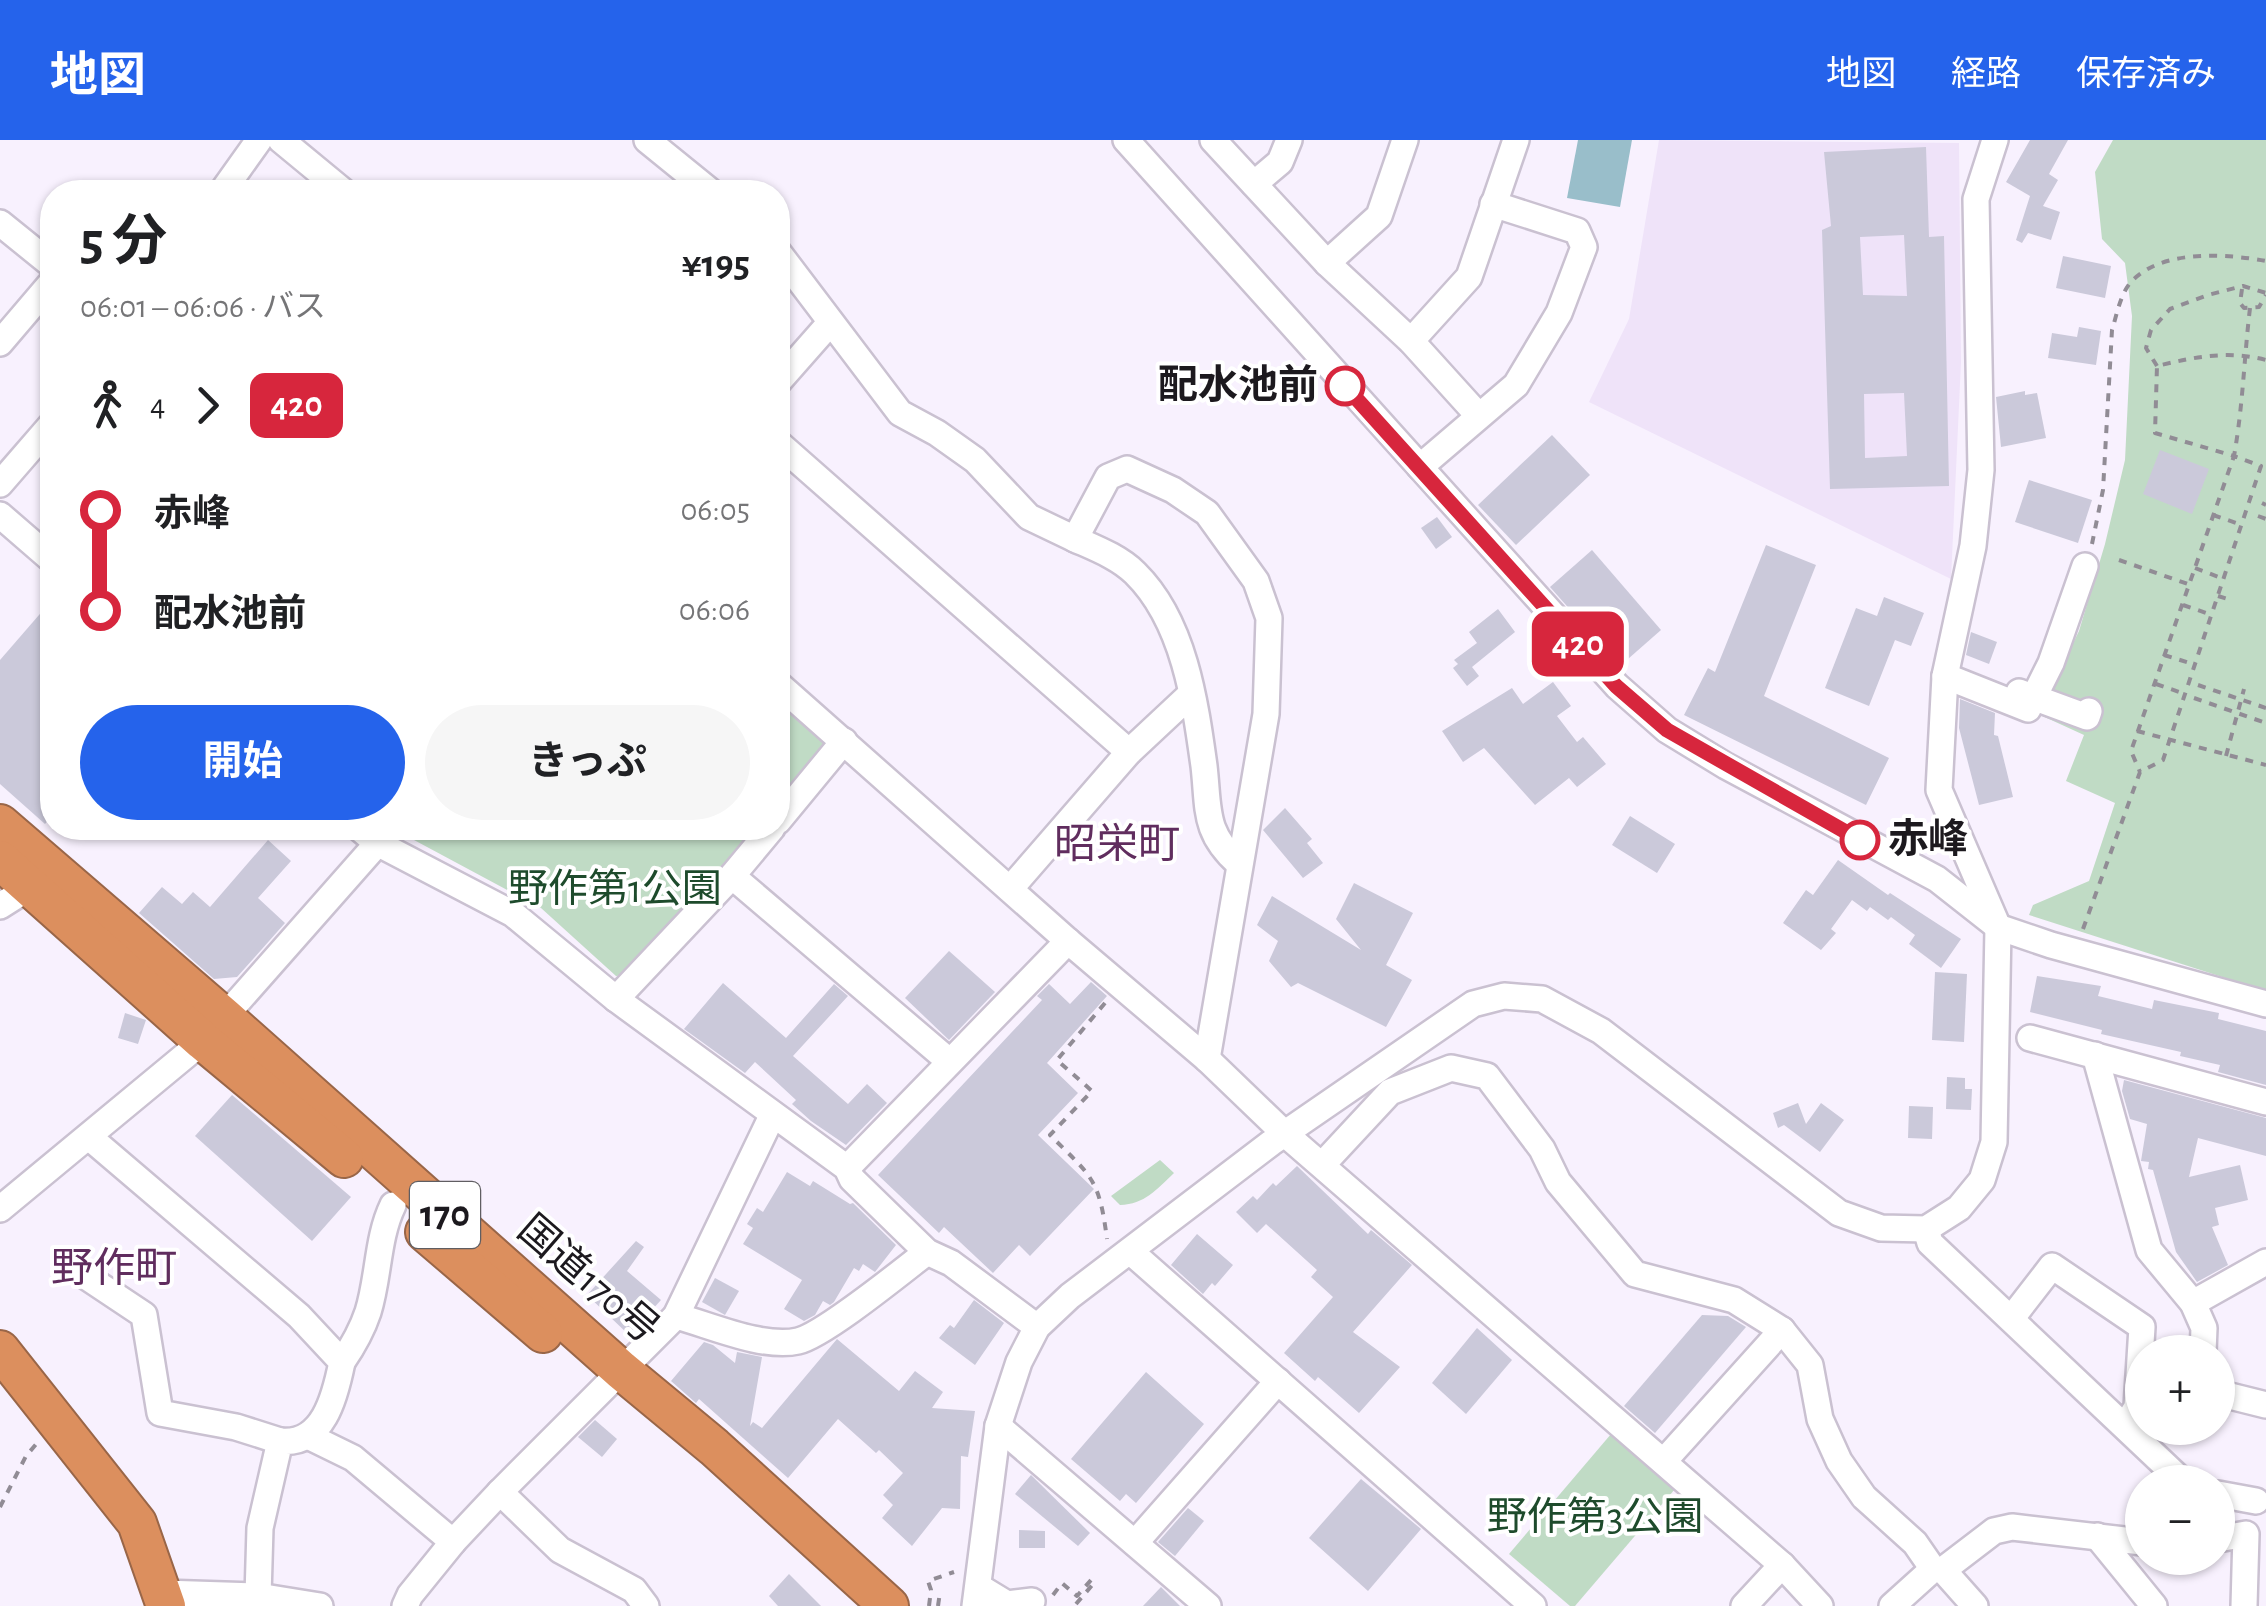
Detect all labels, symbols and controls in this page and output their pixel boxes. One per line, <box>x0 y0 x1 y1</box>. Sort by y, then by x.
text: 地図 <box>50 53 146 101</box>
text: 地図 <box>1826 57 1896 92</box>
text: 経路 <box>1951 57 2021 92</box>
text: 保存済み <box>2076 57 2216 92</box>
text: 5 分 <box>80 215 167 270</box>
text: ¥195 <box>682 246 750 284</box>
text: 06:01 – 06:06 · バス <box>80 291 326 323</box>
place label: 配水池前 <box>1158 363 1318 406</box>
marker: 配水池前 <box>1326 367 1364 405</box>
icon: walk <box>80 378 135 433</box>
icon: forward <box>180 378 235 433</box>
text: 420 <box>270 388 323 423</box>
text: 4 <box>150 389 165 421</box>
text: 06:05 <box>680 494 750 526</box>
text: 赤峰 <box>154 496 230 534</box>
text: 06:06 <box>679 594 750 626</box>
text: 配水池前 <box>154 596 306 634</box>
line badge: 420 <box>1520 612 1636 676</box>
text: 420 <box>1552 627 1604 662</box>
button: 開始 <box>80 705 405 820</box>
button: きっぷ <box>425 705 750 820</box>
place label: 赤峰 <box>1888 817 1968 860</box>
marker: 赤峰 <box>1841 821 1879 859</box>
district label: 昭栄町 <box>1054 822 1180 866</box>
park label: 野作第1公園 <box>508 868 722 910</box>
road number: 170 <box>410 1182 480 1248</box>
street label: 国道170号 <box>510 1207 667 1351</box>
district label: 野作町 <box>51 1247 177 1290</box>
map controls <box>2125 1335 2235 1575</box>
button: + <box>2125 1335 2235 1445</box>
button: − <box>2125 1465 2235 1575</box>
park label: 野作第3公園 <box>1487 1496 1703 1538</box>

